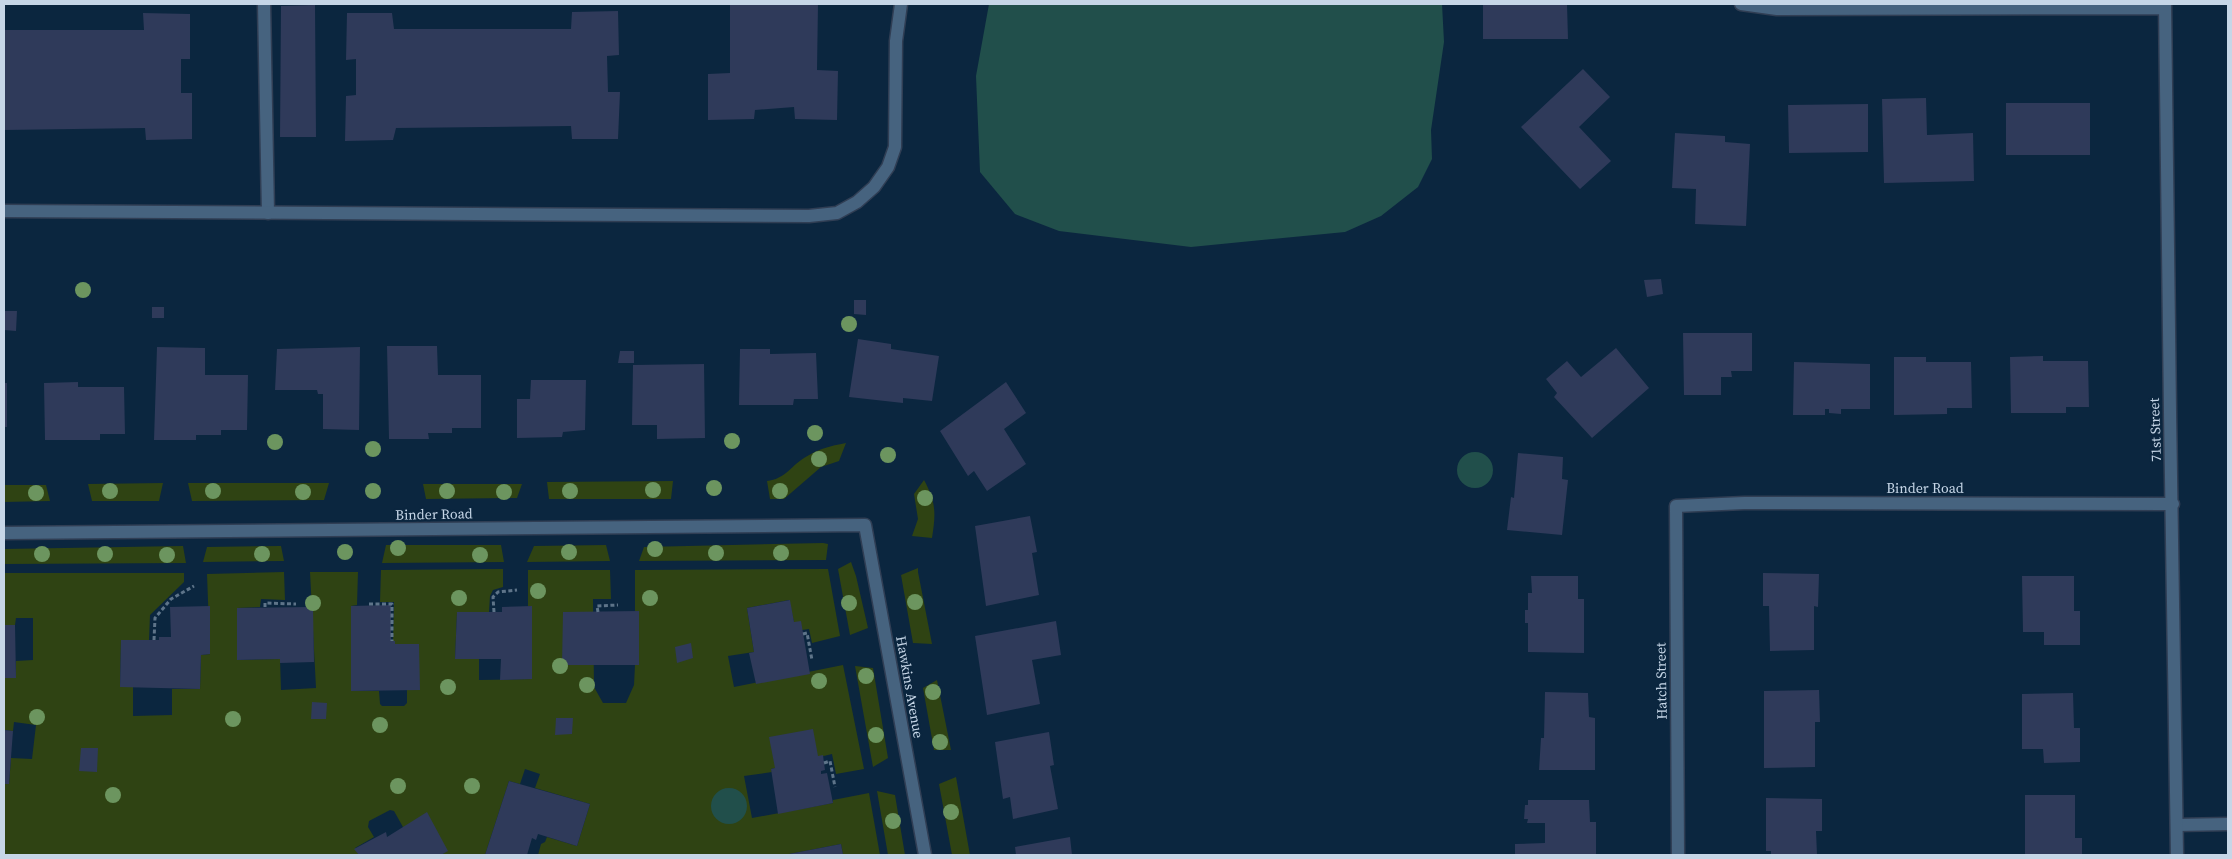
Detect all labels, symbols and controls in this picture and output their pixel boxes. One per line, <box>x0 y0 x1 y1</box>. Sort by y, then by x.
street label: 71st Street <box>2144 397 2166 462</box>
street label: Binder Road <box>1886 478 1964 498</box>
street label: Binder Road <box>395 503 473 525</box>
street label: Hawkins Avenue <box>891 634 929 740</box>
street label: Hatch Street <box>1650 642 1672 720</box>

